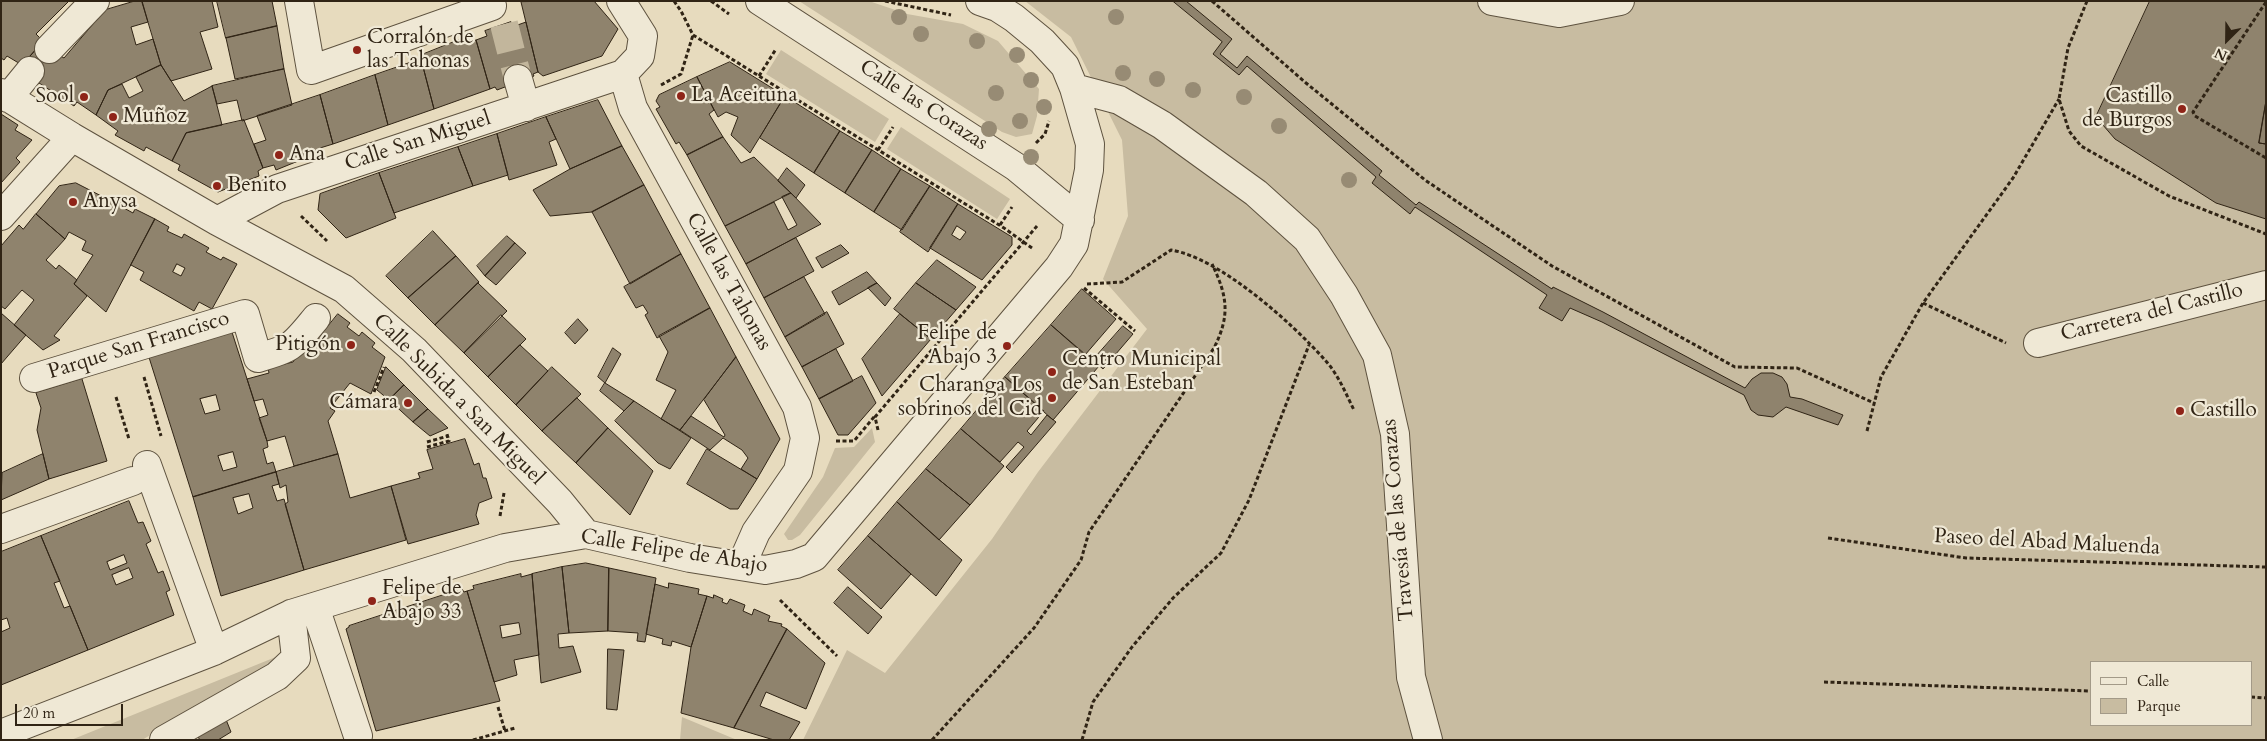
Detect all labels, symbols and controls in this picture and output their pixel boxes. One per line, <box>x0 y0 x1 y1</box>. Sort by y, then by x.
north arrow <box>2202 15 2252 65</box>
place label: Corralón de las Tahonas <box>367 25 474 75</box>
text: N <box>2212 43 2230 65</box>
marker: Corralón de las Tahonas <box>351 44 363 56</box>
street label: Calle las Corazas <box>854 55 992 157</box>
place label: La Aceituna <box>691 83 798 109</box>
place label: Sool <box>35 84 74 110</box>
place label: Castillo de Burgos <box>2082 84 2172 134</box>
marker: La Aceituna <box>675 90 687 102</box>
marker: Sool <box>78 91 90 103</box>
marker: Castillo de Burgos <box>2176 103 2188 115</box>
place label: Muñoz <box>123 104 187 130</box>
street label: Calle San Miguel <box>342 107 494 177</box>
marker: Muñoz <box>107 111 119 123</box>
place label: Ana <box>289 142 325 168</box>
marker: Ana <box>273 149 285 161</box>
place label: Benito <box>227 173 287 199</box>
marker: Benito <box>211 180 223 192</box>
place label: Anysa <box>83 189 137 215</box>
marker: Anysa <box>67 196 79 208</box>
street label: Calle las Tahonas <box>680 209 776 355</box>
street label: Carretera del Castillo <box>2058 278 2246 348</box>
street label: Parque San Francisco <box>45 306 233 386</box>
street label: Calle Subida a San Miguel <box>367 309 549 491</box>
place label: Felipe de Abajo 3 <box>917 321 997 371</box>
place label: Pitigón <box>275 332 341 358</box>
marker: Pitigón <box>345 339 357 351</box>
marker: Felipe de Abajo 3 <box>1001 340 1013 352</box>
place label: Centro Municipal de San Esteban <box>1062 347 1221 397</box>
marker: Centro Municipal de San Esteban <box>1046 366 1058 378</box>
place label: Charanga Los sobrinos del Cid <box>898 373 1042 423</box>
place label: Cámara <box>329 390 398 416</box>
marker: Charanga Los sobrinos del Cid <box>1046 392 1058 404</box>
marker: Cámara <box>402 397 414 409</box>
place label: Castillo <box>2190 398 2257 424</box>
marker: Castillo <box>2174 405 2186 417</box>
street label: Travesía de las Corazas <box>1378 418 1420 622</box>
street label: Paseo del Abad Maluenda <box>1933 524 2161 562</box>
street label: Calle Felipe de Abajo <box>579 525 769 579</box>
place label: Felipe de Abajo 33 <box>382 576 462 626</box>
marker: Felipe de Abajo 33 <box>366 595 378 607</box>
legend <box>2090 661 2252 726</box>
text: Calle <box>2137 671 2169 691</box>
scale bar <box>18 694 125 726</box>
text: Parque <box>2137 696 2181 716</box>
text: 20 m <box>23 703 55 723</box>

